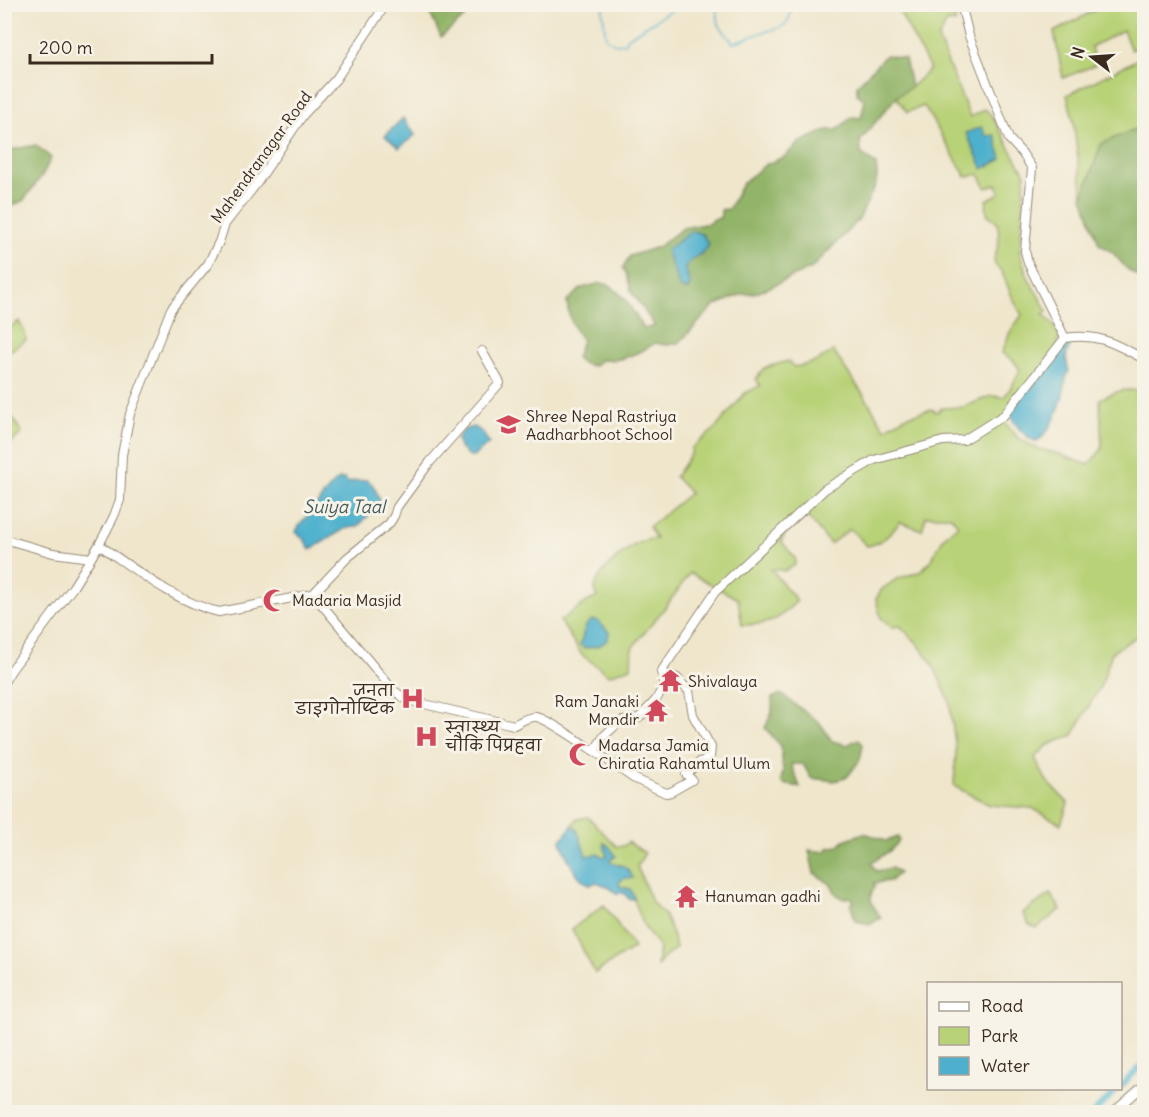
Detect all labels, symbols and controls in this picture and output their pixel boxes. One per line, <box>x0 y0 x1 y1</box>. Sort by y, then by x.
scale bar <box>30 27 212 65</box>
north arrow <box>1062 27 1122 87</box>
text: 200 m <box>39 36 93 59</box>
text: N <box>1066 44 1089 61</box>
street label: Mahendranagar Road <box>206 87 316 227</box>
place label: Shree Nepal Rastriya Aadharbhoot School <box>526 406 677 444</box>
school or university icon: Shree Nepal Rastriya Aadharbhoot School <box>495 412 521 438</box>
water label: Suiya Taal <box>303 495 388 518</box>
mosque icon: Madaria Masjid <box>261 587 287 613</box>
place label: Madaria Masjid <box>292 590 401 610</box>
temple icon: Shivalaya <box>657 668 683 694</box>
place label: Shivalaya <box>688 671 757 691</box>
place label: जनता डाइगोनोष्टिक <box>294 680 395 718</box>
hospital icon: जनता डाइगोनोष्टिक <box>399 686 425 712</box>
place label: Ram Janaki Mandir <box>555 691 639 729</box>
temple icon: Ram Janaki Mandir <box>644 697 670 723</box>
place label: स्वास्थ्य चाैकि पिप्रहवा <box>444 717 543 755</box>
hospital icon: स्वास्थ्य चाैकि पिप्रहवा <box>414 723 440 749</box>
place label: Madarsa Jamia Chiratia Rahamtul Ulum <box>598 735 770 773</box>
mosque icon: Madarsa Jamia Chiratia Rahamtul Ulum <box>567 741 593 767</box>
temple icon: Hanuman gadhi <box>674 883 700 909</box>
place label: Hanuman gadhi <box>705 886 821 906</box>
legend <box>927 982 1122 1090</box>
text: Road <box>981 994 1024 1017</box>
text: Park <box>981 1024 1018 1047</box>
text: Water <box>981 1054 1031 1077</box>

